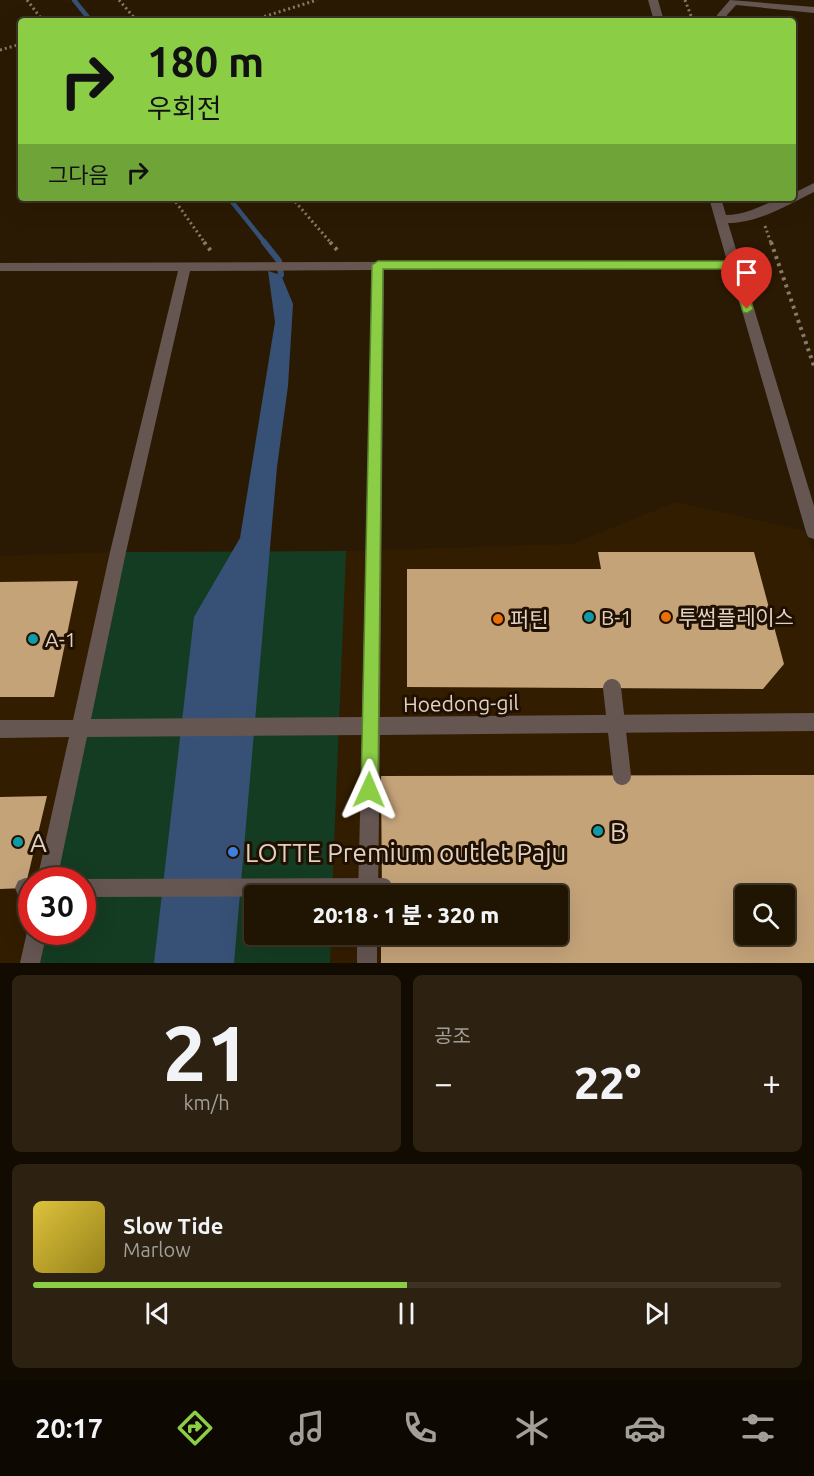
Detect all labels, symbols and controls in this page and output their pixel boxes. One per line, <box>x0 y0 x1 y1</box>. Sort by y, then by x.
text: 180 m <box>147 38 264 85</box>
icon: right <box>48 42 126 120</box>
text: 우회전 <box>147 93 222 123</box>
icon: right <box>121 156 154 189</box>
text: 그다음 <box>48 162 109 187</box>
pin <box>721 247 772 309</box>
icon: arrive <box>730 256 763 289</box>
place label: B-1 <box>601 605 632 629</box>
place label: 투썸플레이스 <box>678 605 794 629</box>
place label: 퍼틴 <box>510 607 549 631</box>
marker: B-1 <box>582 610 596 624</box>
marker: 투썸플레이스 <box>659 610 673 624</box>
marker: 퍼틴 <box>491 612 505 626</box>
place label: A-1 <box>45 627 77 651</box>
marker: A-1 <box>26 632 40 646</box>
street label: Hoedong-gil <box>403 690 519 716</box>
position arrow <box>337 758 401 822</box>
place label: B <box>610 817 627 846</box>
marker: B <box>591 824 605 838</box>
place label: A <box>30 828 47 857</box>
marker: A <box>11 835 25 849</box>
place label: LOTTE Premium outlet Paju <box>245 838 566 867</box>
marker: LOTTE Premium outlet Paju <box>226 845 240 859</box>
speed limit sign: 30 <box>18 867 96 945</box>
map controls <box>735 885 795 945</box>
button: search <box>735 885 795 945</box>
text: 20:18 · 1 분 · 320 m <box>313 902 499 927</box>
text: 21 <box>163 1008 250 1096</box>
text: 공조 <box>434 1024 471 1047</box>
text: 22° <box>574 1057 641 1108</box>
text: − <box>434 1064 453 1101</box>
text: + <box>762 1064 781 1101</box>
text: km/h <box>183 1091 230 1114</box>
text: Slow Tide <box>123 1213 223 1238</box>
text: Marlow <box>123 1238 191 1261</box>
icon: previous <box>141 1297 174 1330</box>
icon: pause <box>390 1297 423 1330</box>
icon: next <box>640 1297 673 1330</box>
icon: directions <box>174 1407 216 1449</box>
icon: music <box>286 1407 328 1449</box>
icon: phone <box>399 1407 441 1449</box>
icon: climate <box>511 1407 553 1449</box>
icon: car <box>624 1407 666 1449</box>
icon: filters <box>737 1407 779 1449</box>
text: 20:17 <box>35 1413 103 1443</box>

